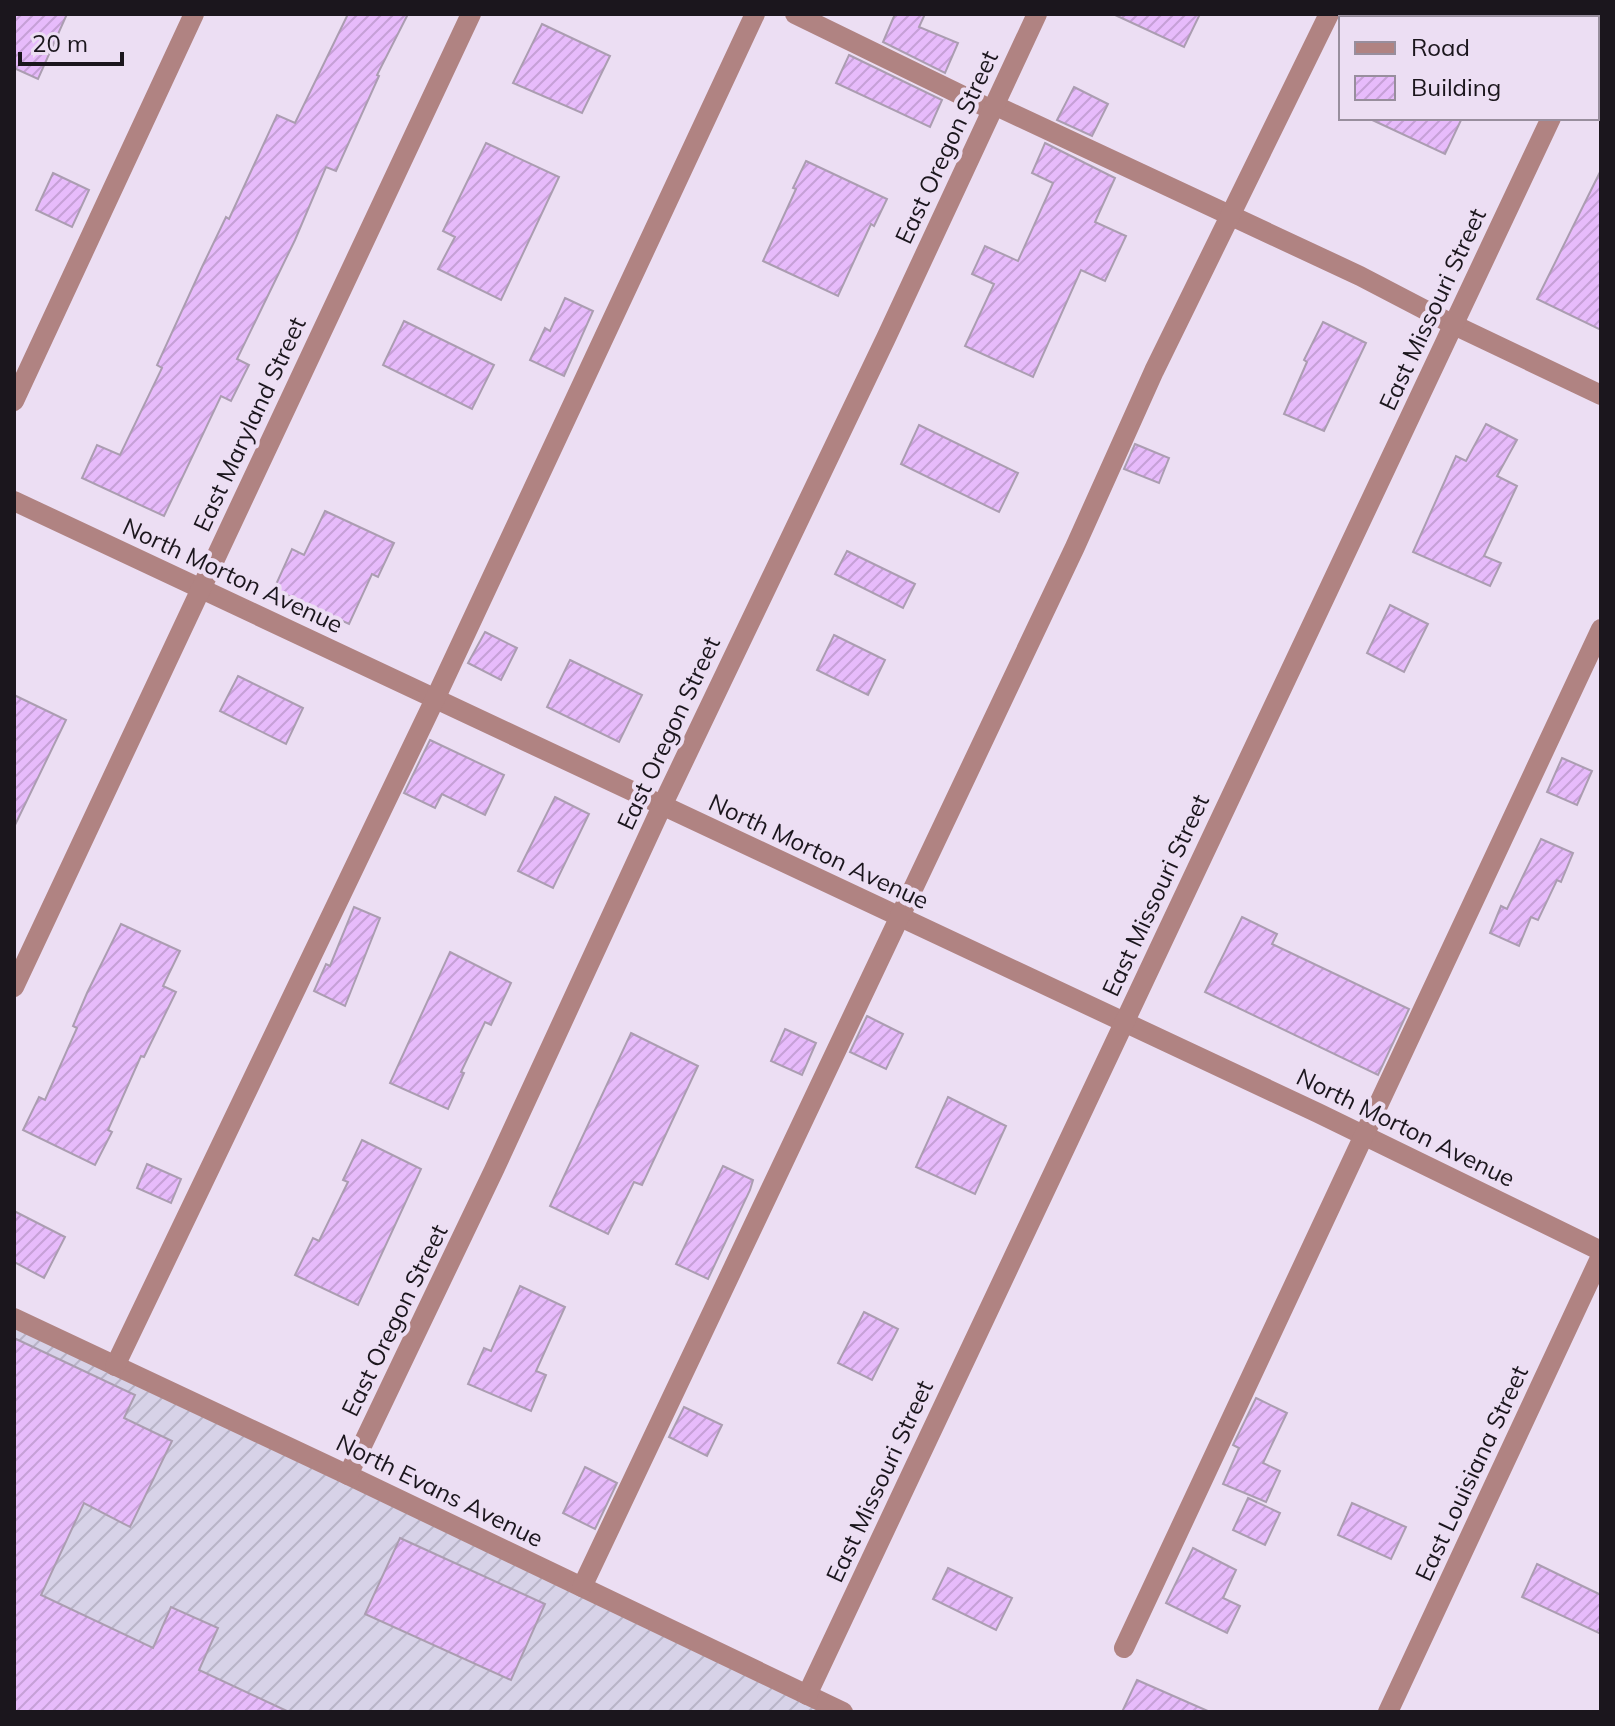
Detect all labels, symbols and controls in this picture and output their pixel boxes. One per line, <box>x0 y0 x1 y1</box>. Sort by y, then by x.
scale bar <box>20 16 122 66</box>
legend <box>1339 16 1599 120</box>
text: 20 m <box>32 28 88 58</box>
text: Road <box>1411 32 1470 62</box>
street label: East Oregon Street <box>888 46 1004 248</box>
text: Building <box>1411 72 1501 102</box>
street label: East Missouri Street <box>1372 203 1492 415</box>
street label: East Maryland Street <box>186 312 312 536</box>
street label: North Morton Avenue <box>118 511 348 639</box>
street label: East Oregon Street <box>610 632 726 834</box>
street label: North Morton Avenue <box>704 787 934 915</box>
street label: East Missouri Street <box>1095 789 1215 1001</box>
street label: North Morton Avenue <box>1292 1061 1520 1193</box>
street label: East Oregon Street <box>335 1219 453 1421</box>
street label: East Louisiana Street <box>1408 1361 1534 1585</box>
street label: East Missouri Street <box>819 1375 939 1587</box>
street label: North Evans Avenue <box>332 1427 548 1553</box>

